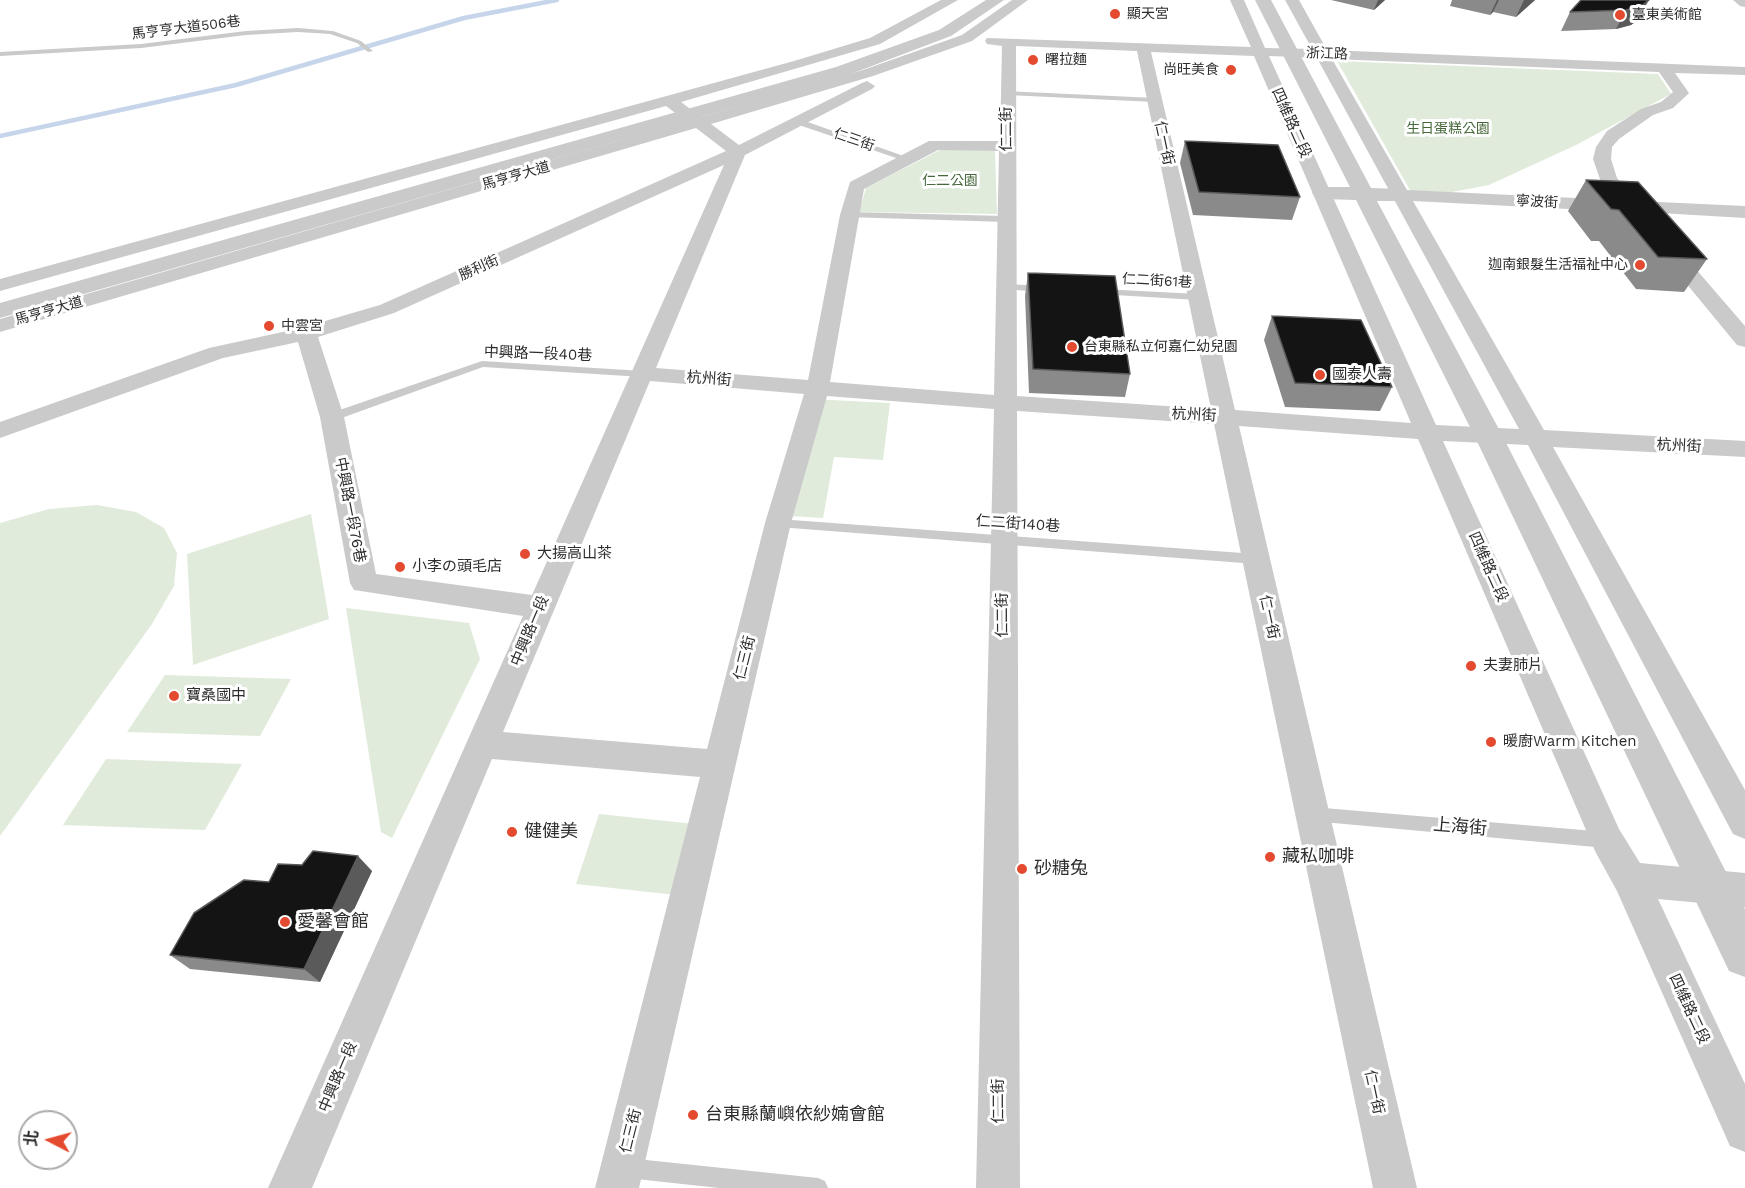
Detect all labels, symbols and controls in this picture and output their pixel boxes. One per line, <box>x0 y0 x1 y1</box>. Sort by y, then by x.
place label: 顯天宮 <box>1127 6 1169 22</box>
marker: 顯天宮 <box>1108 7 1122 21</box>
place label: 臺東美術館 <box>1632 7 1702 23</box>
marker: 臺東美術館 <box>1613 8 1627 22</box>
street label: 馬亨亨大道506巷 <box>131 13 241 43</box>
street label: 浙江路 <box>1306 45 1348 63</box>
place label: 曙拉麵 <box>1045 52 1087 68</box>
marker: 曙拉麵 <box>1026 53 1040 67</box>
place label: 尚旺美食 <box>1163 62 1219 78</box>
marker: 尚旺美食 <box>1224 63 1238 77</box>
street label: 四維路二段 <box>1268 85 1314 161</box>
street label: 仁二街 <box>998 107 1016 151</box>
street label: 仁一街 <box>1151 119 1177 167</box>
park label: 生日蛋糕公園 <box>1406 121 1490 137</box>
street label: 仁三街 <box>831 125 877 155</box>
street label: 馬亨亨大道 <box>480 158 552 194</box>
park label: 仁二公園 <box>922 173 978 189</box>
street label: 寧波街 <box>1516 193 1558 211</box>
street label: 勝利街 <box>456 252 502 284</box>
place label: 迦南銀髮生活福祉中心 <box>1488 257 1628 273</box>
marker: 迦南銀髮生活福祉中心 <box>1633 258 1647 272</box>
street label: 仁二街61巷 <box>1122 271 1192 291</box>
street label: 馬亨亨大道 <box>13 293 85 329</box>
place label: 中雲宮 <box>281 318 323 334</box>
marker: 中雲宮 <box>262 319 276 333</box>
place label: 台東縣私立何嘉仁幼兒園 <box>1084 339 1238 355</box>
marker: 台東縣私立何嘉仁幼兒園 <box>1065 340 1079 354</box>
street label: 中興路一段40巷 <box>483 343 593 365</box>
place label: 國泰人壽 <box>1332 366 1392 384</box>
street label: 杭州街 <box>686 368 732 390</box>
marker: 國泰人壽 <box>1313 368 1327 382</box>
street label: 杭州街 <box>1171 405 1217 425</box>
street label: 杭州街 <box>1656 436 1702 456</box>
street label: 中興路一段76巷 <box>331 456 369 564</box>
street label: 仁二街140巷 <box>975 512 1061 536</box>
street label: 四維路二段 <box>1465 529 1511 605</box>
place label: 大揚高山茶 <box>537 545 612 563</box>
marker: 大揚高山茶 <box>518 547 532 561</box>
place label: 小李の頭毛店 <box>412 558 502 576</box>
marker: 小李の頭毛店 <box>393 560 407 574</box>
street label: 中興路一段 <box>507 593 553 669</box>
street label: 仁二街 <box>994 593 1012 637</box>
street label: 仁一街 <box>1256 593 1282 641</box>
street label: 仁三街 <box>731 634 759 682</box>
place label: 夫妻肺片 <box>1483 657 1543 675</box>
marker: 夫妻肺片 <box>1464 659 1478 673</box>
place label: 寶桑國中 <box>186 687 246 705</box>
marker: 寶桑國中 <box>167 689 181 703</box>
place label: 暖廚Warm Kitchen <box>1503 733 1637 751</box>
marker: 暖廚Warm Kitchen <box>1484 735 1498 749</box>
street label: 上海街 <box>1432 814 1488 840</box>
place label: 健健美 <box>524 821 578 843</box>
marker: 健健美 <box>505 825 519 839</box>
place label: 藏私咖啡 <box>1282 846 1354 868</box>
marker: 藏私咖啡 <box>1263 850 1277 864</box>
place label: 砂糖兔 <box>1034 858 1088 880</box>
marker: 砂糖兔 <box>1015 862 1029 876</box>
place label: 愛馨會館 <box>297 911 369 933</box>
marker: 愛馨會館 <box>278 915 292 929</box>
street label: 四維路二段 <box>1665 971 1713 1047</box>
street label: 中興路一段 <box>315 1039 361 1115</box>
street label: 仁一街 <box>1361 1068 1387 1116</box>
street label: 仁二街 <box>990 1079 1008 1123</box>
place label: 台東縣蘭嶼依紗婻會館 <box>705 1104 885 1126</box>
street label: 仁三街 <box>617 1107 645 1155</box>
marker: 台東縣蘭嶼依紗婻會館 <box>686 1108 700 1122</box>
north arrow <box>18 1110 78 1170</box>
text: 北 <box>21 1129 42 1147</box>

